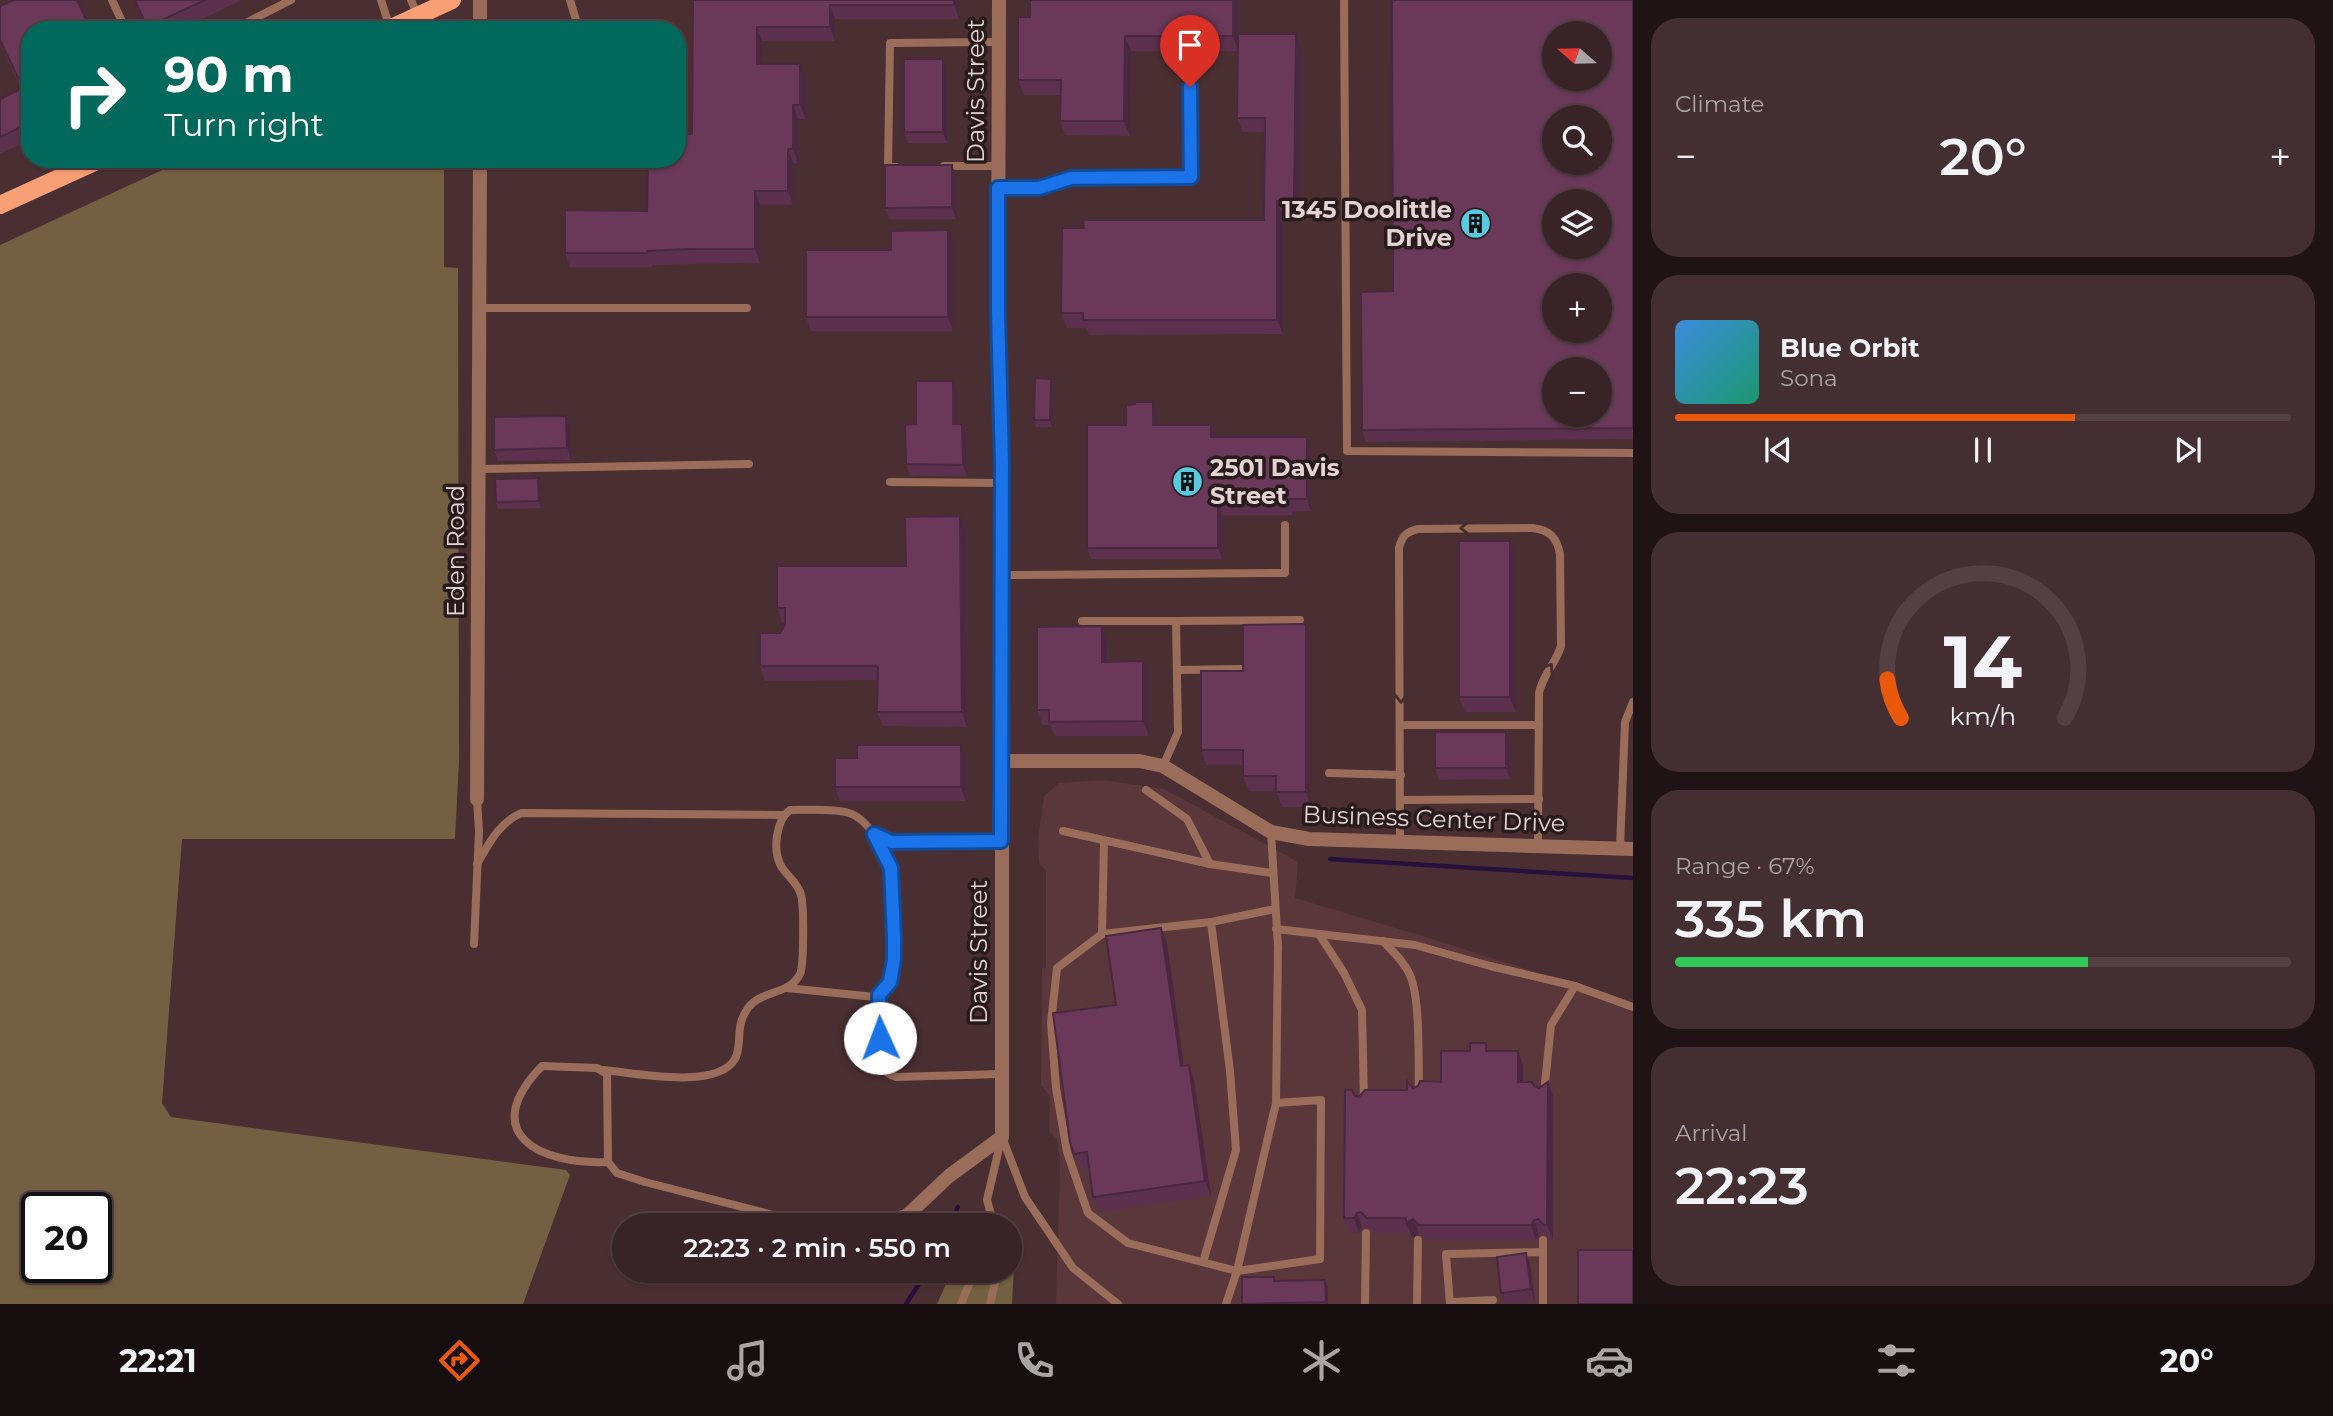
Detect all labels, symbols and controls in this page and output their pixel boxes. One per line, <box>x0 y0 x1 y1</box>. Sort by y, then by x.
pin <box>1160 15 1220 87</box>
street label: Davis Street <box>961 19 990 163</box>
north arrow <box>1542 21 1612 91</box>
map controls <box>1542 21 1612 427</box>
icon: arrive <box>1171 26 1209 64</box>
text: 90 m <box>164 45 294 104</box>
icon: right <box>49 49 140 140</box>
text: Climate <box>1675 90 1764 118</box>
text: Turn right <box>164 105 324 144</box>
button: search <box>1542 105 1612 175</box>
text: 20° <box>1939 125 2027 188</box>
text: − <box>1675 133 1697 180</box>
text: + <box>2269 133 2291 180</box>
button: layers <box>1542 189 1612 259</box>
place label: 1345 Doolittle Drive <box>1282 195 1452 252</box>
building icon: 1345 Doolittle Drive <box>1458 207 1492 241</box>
button: + <box>1542 273 1612 343</box>
text: Blue Orbit <box>1780 332 1919 364</box>
button: − <box>1542 357 1612 427</box>
text: Sona <box>1780 364 1838 392</box>
icon: previous <box>1759 431 1797 469</box>
icon: pause <box>1964 431 2002 469</box>
icon: next <box>2169 431 2207 469</box>
place label: 2501 Davis Street <box>1210 453 1340 510</box>
building icon: 2501 Davis Street <box>1170 465 1204 499</box>
street label: Eden Road <box>441 485 470 617</box>
one-way arrow <box>1460 521 1471 536</box>
text: 14 <box>1944 618 2022 706</box>
one-way arrow <box>1541 663 1553 676</box>
one-way arrow <box>1393 693 1409 704</box>
text: km/h <box>1950 701 2016 731</box>
street label: Business Center Drive <box>1302 799 1566 838</box>
text: Range · 67% <box>1675 852 1815 880</box>
street label: Davis Street <box>964 880 993 1024</box>
text: 335 km <box>1675 887 1867 950</box>
position arrow <box>843 1001 917 1075</box>
text: Arrival <box>1675 1119 1748 1147</box>
text: 22:23 <box>1675 1154 1809 1217</box>
speed limit sign: 20 <box>21 1192 112 1283</box>
text: 22:23 · 2 min · 550 m <box>683 1232 951 1264</box>
icon: directions <box>435 1336 484 1385</box>
icon: music <box>723 1336 772 1385</box>
icon: phone <box>1010 1336 1059 1385</box>
icon: climate <box>1297 1336 1346 1385</box>
icon: car <box>1585 1336 1634 1385</box>
icon: filters <box>1872 1336 1921 1385</box>
text: 22:21 <box>119 1341 197 1380</box>
text: 20° <box>2160 1341 2214 1380</box>

